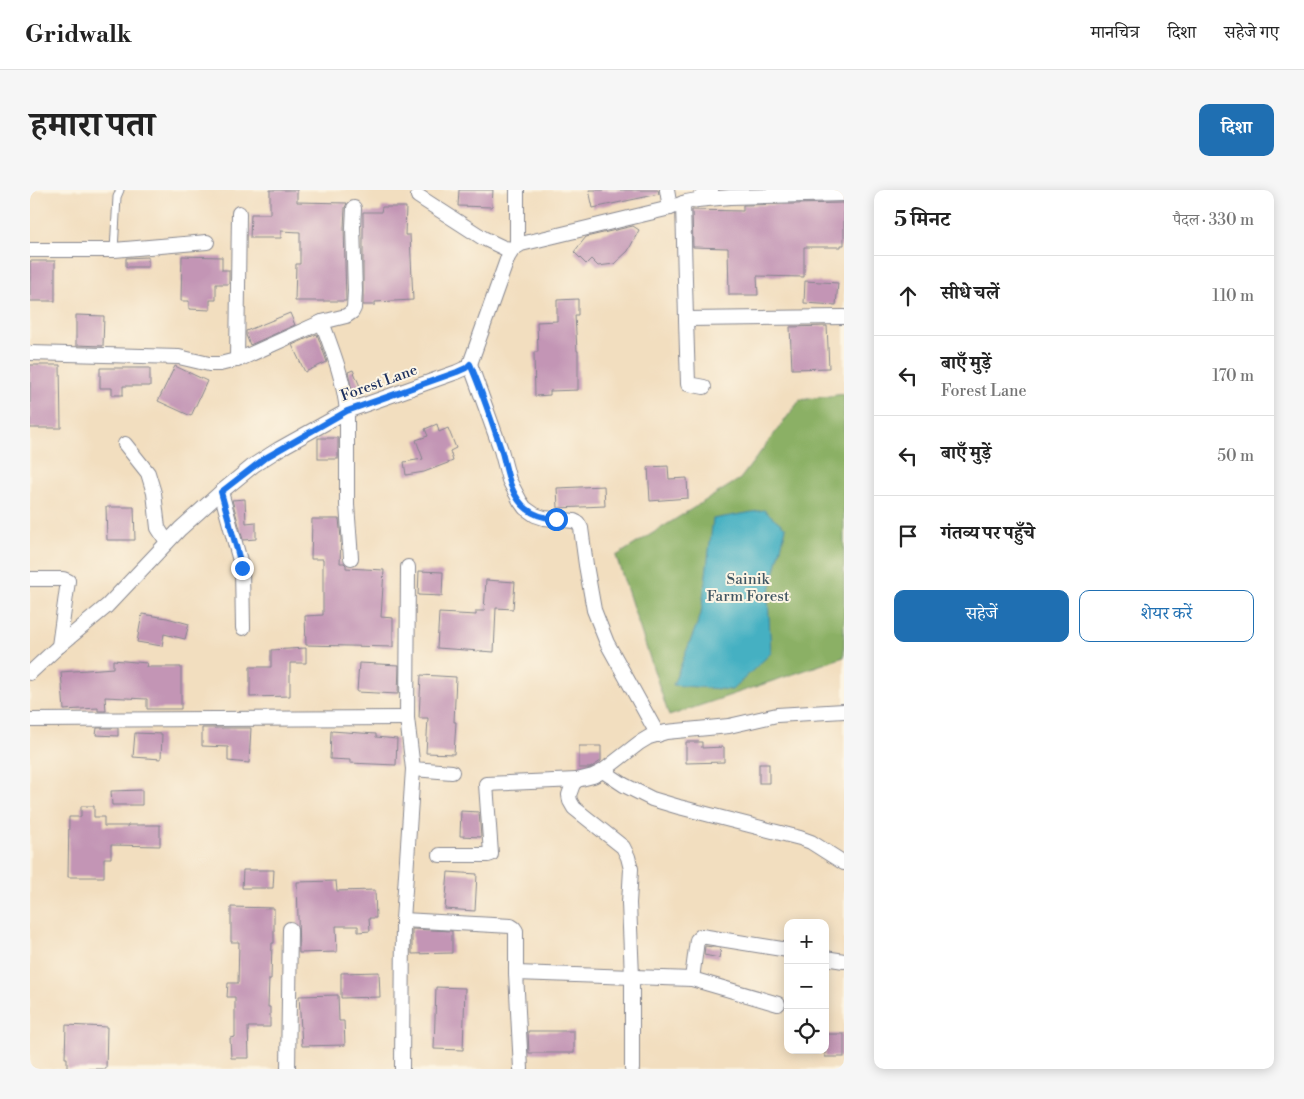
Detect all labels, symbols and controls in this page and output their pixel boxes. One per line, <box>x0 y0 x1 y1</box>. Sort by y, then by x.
text: Gridwalk <box>25 20 132 50</box>
text: मानचित्र <box>1091 21 1139 44</box>
text: दिशा <box>1167 21 1196 44</box>
text: सहेजे गए <box>1224 21 1279 44</box>
text: हमारा पता <box>30 104 155 147</box>
button: दिशा <box>1199 104 1274 156</box>
text: 5 मिनट <box>894 207 950 233</box>
text: पैदल · 330 m <box>1173 210 1254 230</box>
text: सीधे चलें <box>941 281 999 305</box>
icon: ahead <box>894 282 922 310</box>
text: 110 m <box>1212 286 1254 306</box>
text: बाएँ मुड़ें <box>941 351 991 375</box>
street label: Forest Lane <box>338 360 420 406</box>
icon: left <box>894 362 922 390</box>
text: 170 m <box>1212 366 1254 386</box>
text: Forest Lane <box>941 381 1027 401</box>
text: बाएँ मुड़ें <box>941 441 991 465</box>
icon: left <box>894 442 922 470</box>
text: 50 m <box>1217 446 1254 466</box>
route start <box>545 508 568 531</box>
text: गंतव्य पर पहुँचे <box>941 521 1035 545</box>
icon: arrive <box>894 522 922 550</box>
route end <box>231 557 254 580</box>
park label: Sainik Farm Forest <box>707 570 790 606</box>
button: सहेजें <box>894 590 1069 642</box>
button: शेयर करें <box>1079 590 1254 642</box>
map controls <box>784 919 829 1054</box>
button: + <box>784 919 829 964</box>
button: − <box>784 964 829 1009</box>
button: locate <box>784 1009 829 1054</box>

